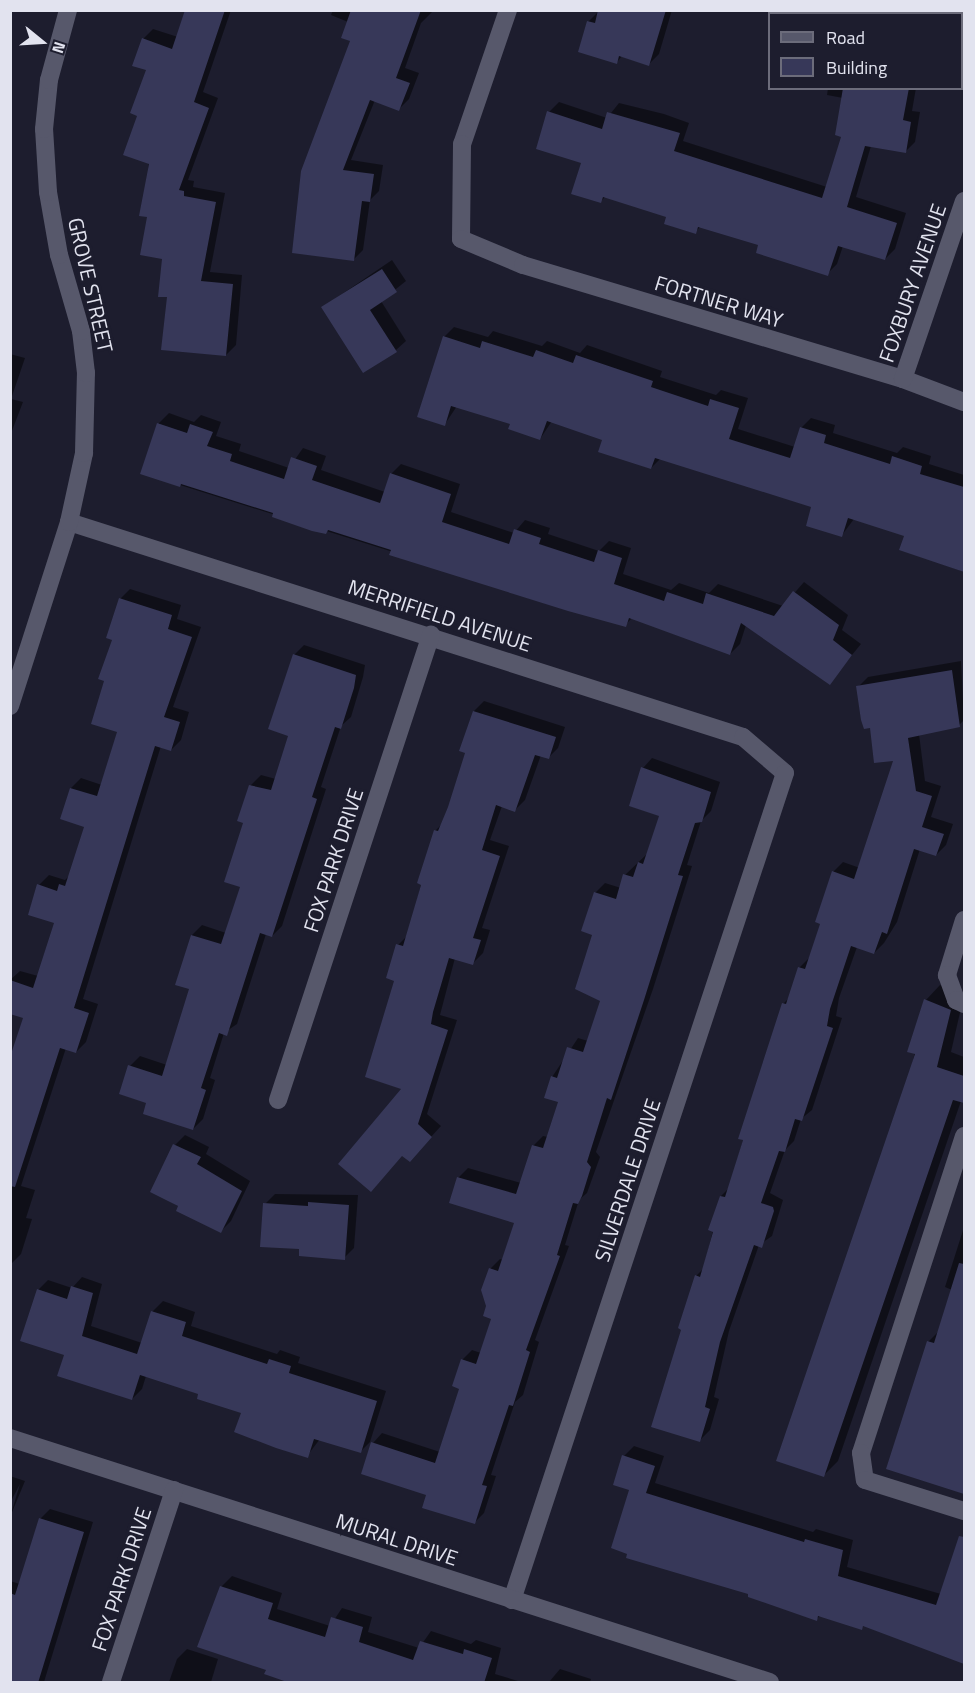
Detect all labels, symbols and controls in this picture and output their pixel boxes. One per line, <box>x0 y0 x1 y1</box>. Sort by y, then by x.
north arrow <box>12 12 72 72</box>
legend <box>768 12 963 90</box>
text: Road <box>826 24 865 51</box>
text: N <box>46 39 72 57</box>
text: Building <box>826 54 887 81</box>
street label: FOXBURY AVENUE <box>873 200 951 366</box>
street label: GROVE STREET <box>63 215 119 355</box>
street label: FORTNER WAY <box>652 270 786 332</box>
street label: MERRIFIELD AVENUE <box>345 573 535 657</box>
street label: FOX PARK DRIVE <box>298 785 368 935</box>
street label: SILVERDALE DRIVE <box>589 1095 665 1265</box>
street label: FOX PARK DRIVE <box>86 1504 156 1654</box>
street label: MURAL DRIVE <box>333 1507 461 1571</box>

